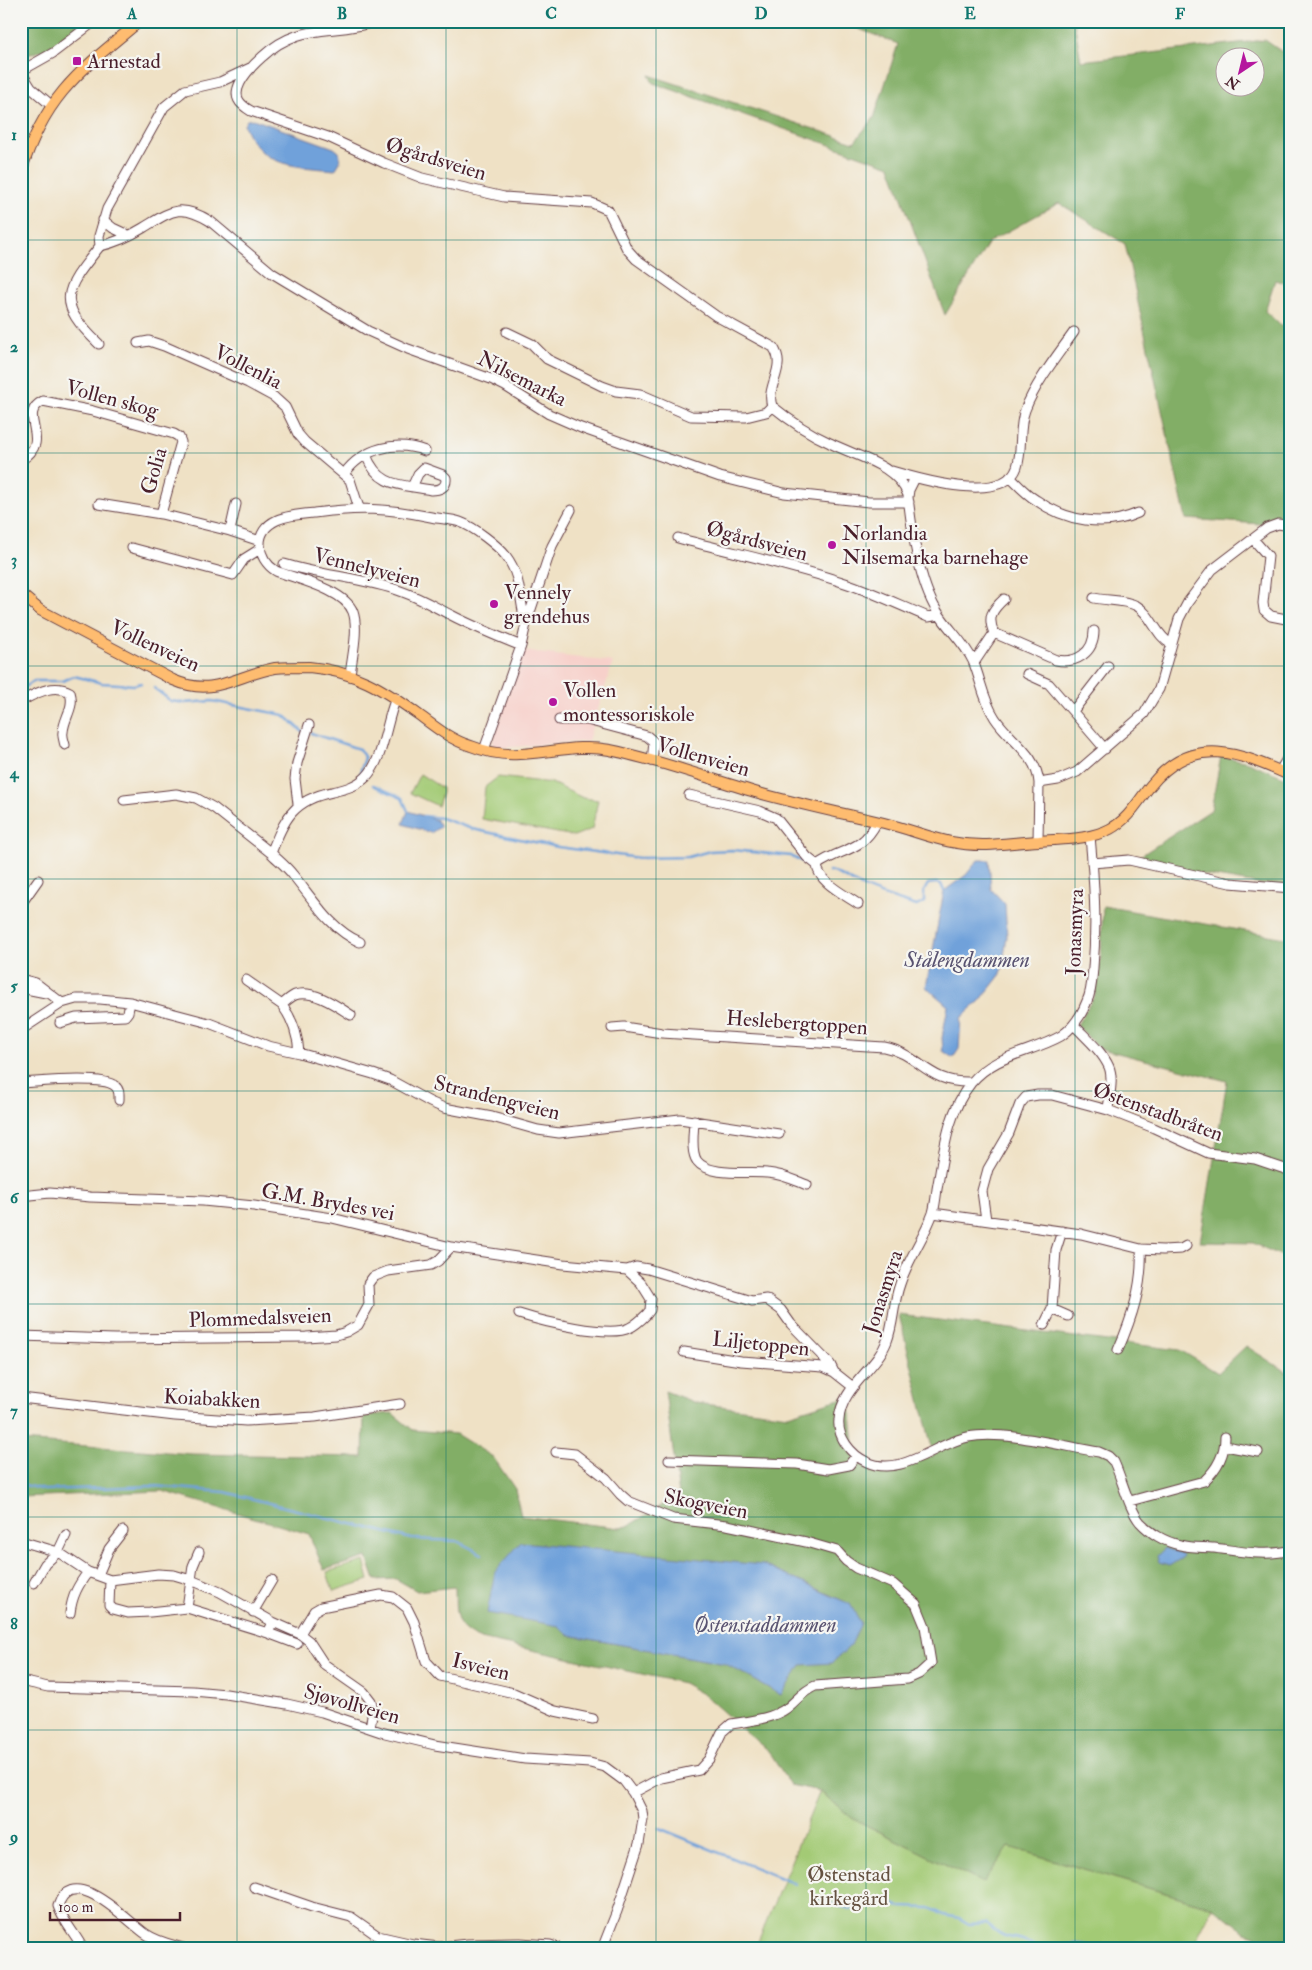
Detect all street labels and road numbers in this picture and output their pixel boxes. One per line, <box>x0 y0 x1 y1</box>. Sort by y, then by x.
street label: Øgårdsveien <box>382 131 490 187</box>
street label: Vollenlia <box>209 338 287 396</box>
street label: Nilsemarka <box>473 345 572 413</box>
street label: Vollen skog <box>63 374 162 425</box>
street label: Golia <box>135 444 174 497</box>
street label: Øgårdsveien <box>703 514 811 568</box>
street label: Vennelyveien <box>311 542 424 594</box>
street label: Vollenveien <box>106 614 204 679</box>
street label: Vollenveien <box>653 731 753 783</box>
street label: Jonasmyra <box>1060 888 1090 977</box>
street label: Heslebergtoppen <box>725 1005 869 1041</box>
street label: Strandengveien <box>431 1069 563 1127</box>
street label: Østenstadbråten <box>1089 1076 1227 1148</box>
street label: G.M. Brydes vei <box>259 1177 397 1227</box>
street label: Jonasmyra <box>856 1246 909 1338</box>
street label: Plommedalsveien <box>188 1302 332 1334</box>
street label: Liljetoppen <box>711 1325 811 1363</box>
street label: Koiabakken <box>163 1383 261 1415</box>
street label: Skogveien <box>662 1483 750 1525</box>
street label: Isveien <box>449 1647 513 1687</box>
street label: Sjøvollveien <box>301 1677 403 1731</box>

